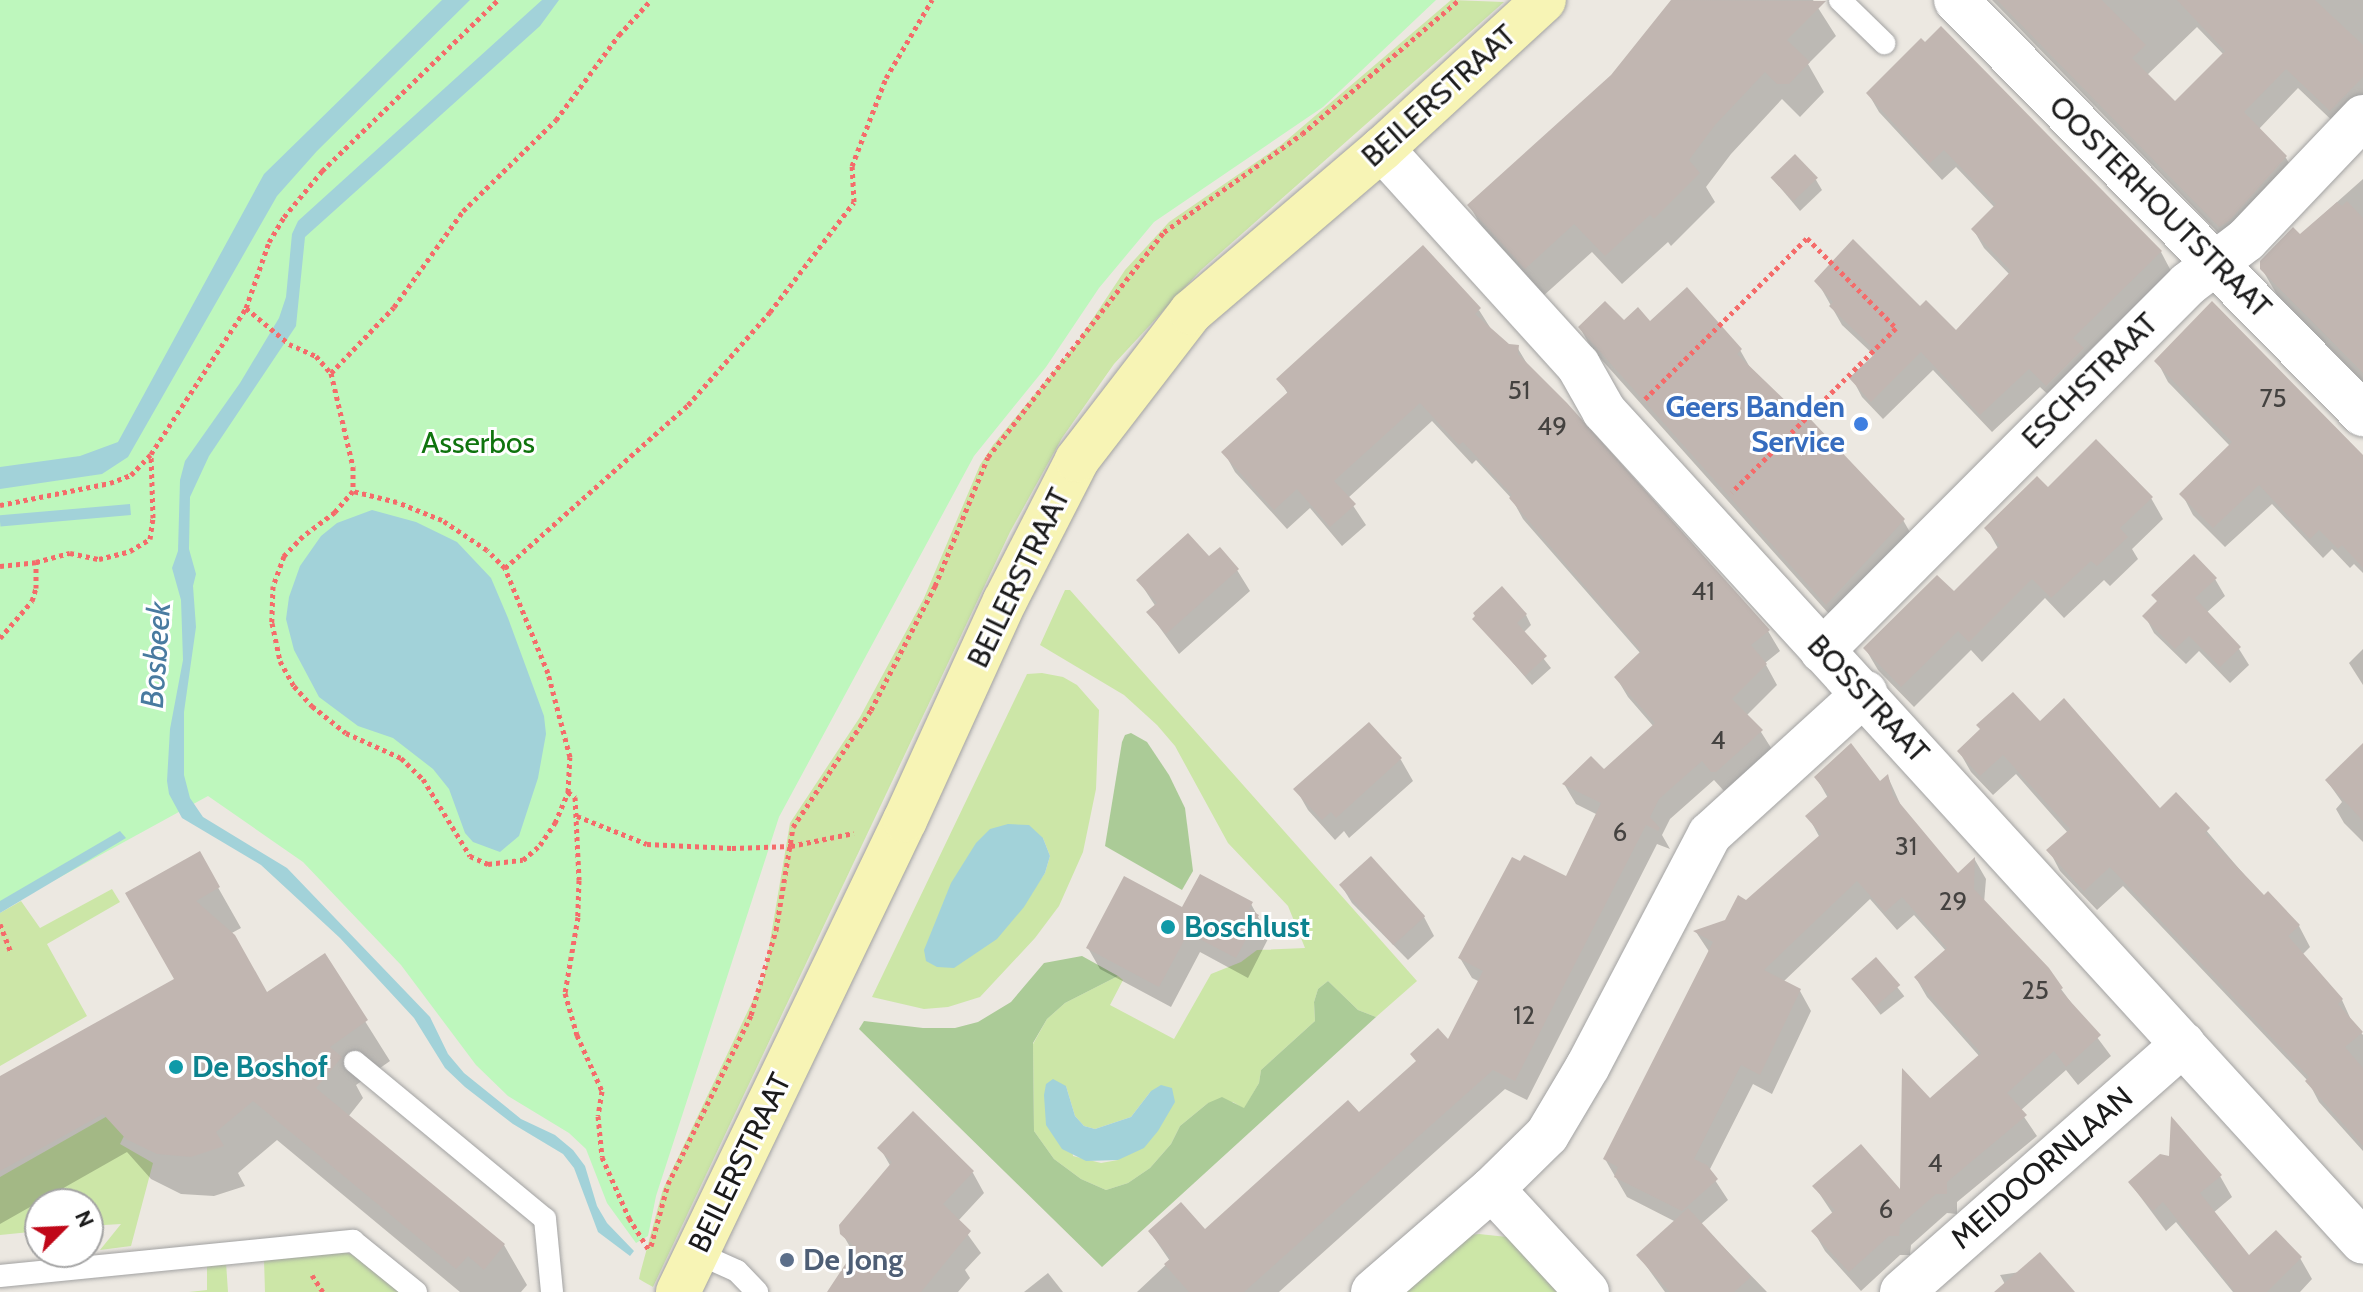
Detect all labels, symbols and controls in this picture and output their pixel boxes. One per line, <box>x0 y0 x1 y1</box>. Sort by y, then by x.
street label: BEILERSTRAAT <box>1355 17 1523 175</box>
street label: OOSTERHOUTSTRAAT <box>2041 88 2279 326</box>
street label: ESCHSTRAAT <box>2015 306 2165 456</box>
house number: 51 <box>1508 375 1530 407</box>
house number: 75 <box>2259 383 2287 415</box>
place label: Geers Banden Service <box>1666 389 1845 460</box>
house number: 49 <box>1537 411 1567 443</box>
marker: Geers Banden Service <box>1852 415 1870 433</box>
park label: Asserbos <box>421 425 535 461</box>
street label: BEILERSTRAAT <box>960 483 1078 673</box>
house number: 41 <box>1691 576 1715 608</box>
water label: Bosbeek <box>133 600 179 710</box>
street label: BOSSTRAAT <box>1800 628 1936 770</box>
house number: 4 <box>1710 725 1726 757</box>
house number: 6 <box>1613 817 1627 849</box>
house number: 31 <box>1895 831 1917 863</box>
house number: 29 <box>1939 886 1967 918</box>
place label: Boschlust <box>1184 909 1310 945</box>
marker: Boschlust <box>1159 918 1177 936</box>
house number: 25 <box>2021 975 2049 1007</box>
house number: 12 <box>1513 1000 1535 1032</box>
place label: De Boshof <box>192 1049 328 1085</box>
marker: De Boshof <box>167 1058 185 1076</box>
street label: BEILERSTRAAT <box>681 1068 799 1258</box>
street label: MEIDOORNLAAN <box>1944 1079 2140 1257</box>
house number: 4 <box>1927 1148 1943 1180</box>
north arrow <box>24 1188 104 1268</box>
house number: 6 <box>1879 1194 1893 1226</box>
text: N <box>69 1206 100 1231</box>
place label: De Jong <box>803 1242 903 1278</box>
marker: De Jong <box>778 1251 796 1269</box>

